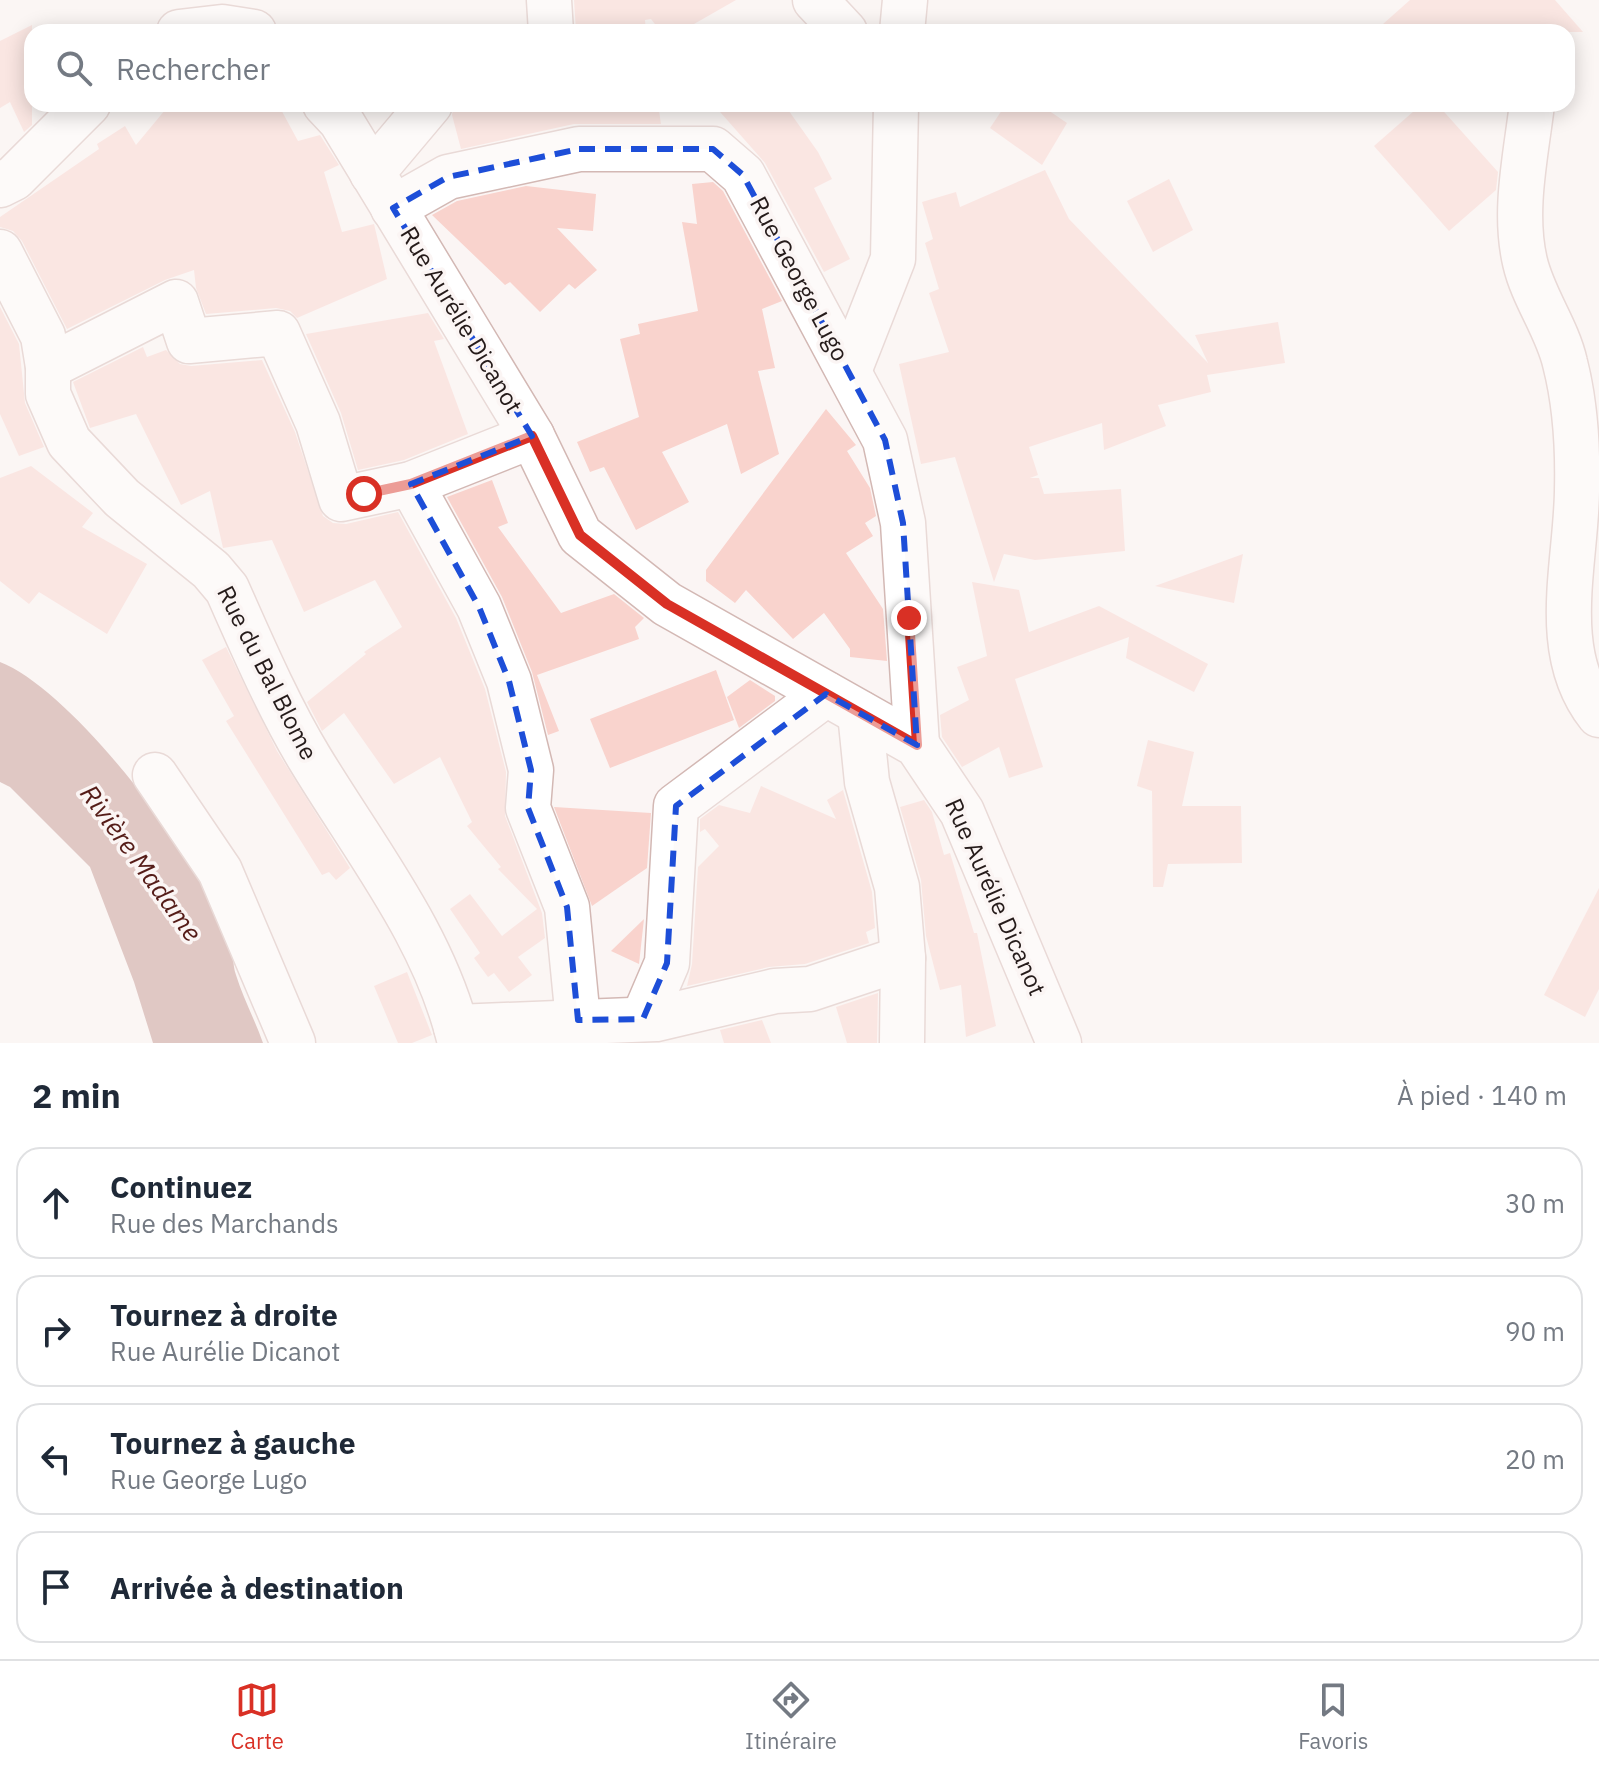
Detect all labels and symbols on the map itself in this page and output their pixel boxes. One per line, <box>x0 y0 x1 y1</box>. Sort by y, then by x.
street label: Rue George Lugo <box>743 191 857 366</box>
street label: Rue Aurélie Dicanot <box>393 220 530 419</box>
route start <box>346 476 382 512</box>
street label: Rue du Bal Blome <box>210 580 326 765</box>
route end <box>891 600 927 636</box>
water label: Rivière Madame <box>73 777 210 948</box>
street label: Rue Aurélie Dicanot <box>938 793 1054 1000</box>

